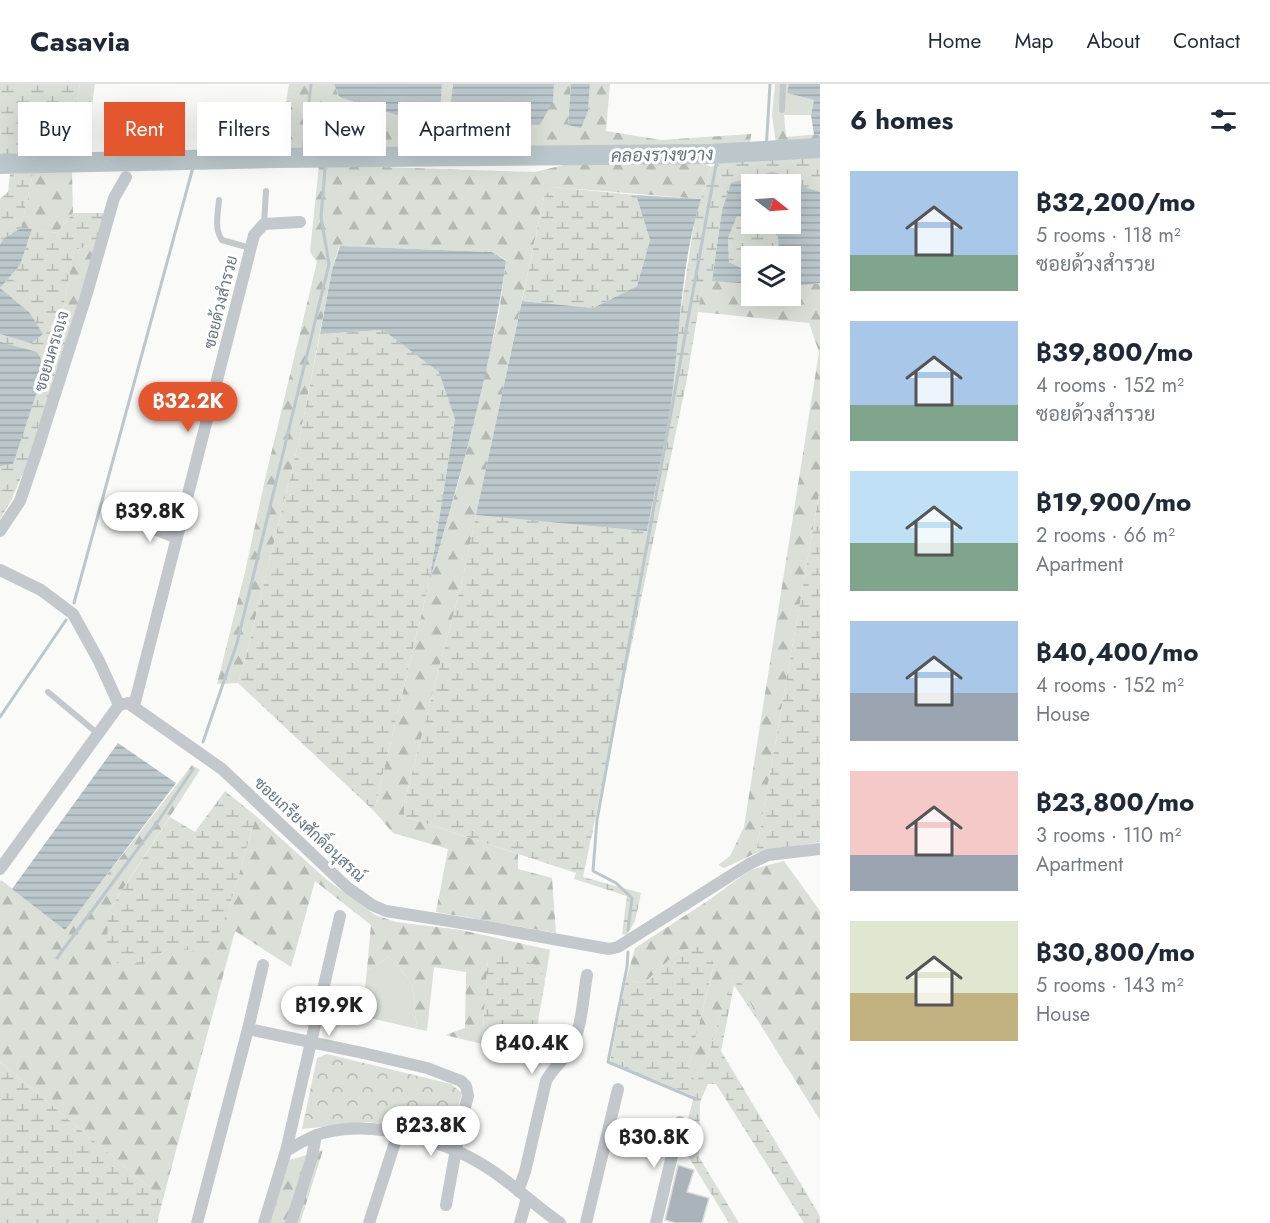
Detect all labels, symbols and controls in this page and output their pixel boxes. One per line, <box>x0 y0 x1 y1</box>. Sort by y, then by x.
text: Casavia <box>30 21 130 62</box>
text: Home <box>928 26 981 56</box>
text: Map <box>1014 26 1054 56</box>
text: About <box>1087 26 1140 56</box>
text: Contact <box>1173 26 1240 56</box>
text: 6 homes <box>850 101 953 139</box>
chip: Buy <box>18 102 92 156</box>
chip: Rent <box>104 102 185 156</box>
chip: Filters <box>197 102 291 156</box>
chip: New <box>303 102 386 156</box>
chip: Apartment <box>398 102 531 156</box>
icon: filters <box>1207 104 1240 137</box>
water label: คลองรางขวาง <box>611 141 713 169</box>
north arrow <box>741 174 801 234</box>
map controls <box>741 174 801 306</box>
text: ฿32,200/mo <box>1036 183 1195 221</box>
icon: home <box>898 195 970 267</box>
text: 5 rooms · 118 m² <box>1036 221 1181 250</box>
button: layers <box>741 246 801 306</box>
text: ซอยด้วงสำรวย <box>1036 250 1155 279</box>
street label: ซอยด้วงสำรวย <box>198 253 243 351</box>
street label: ซอยนครเจเจ <box>28 308 75 395</box>
text: ฿39,800/mo <box>1036 333 1193 371</box>
icon: home <box>898 345 970 417</box>
text: 4 rooms · 152 m² <box>1036 371 1184 400</box>
pin: ฿32.2K <box>139 382 237 433</box>
text: ฿32.2K <box>152 387 224 416</box>
text: ซอยด้วงสำรวย <box>1036 400 1155 429</box>
text: ฿19,900/mo <box>1036 483 1191 521</box>
pin: ฿39.8K <box>101 492 199 543</box>
icon: home <box>898 495 970 567</box>
text: ฿39.8K <box>115 497 185 526</box>
text: 2 rooms · 66 m² <box>1036 521 1175 550</box>
text: Apartment <box>1036 550 1123 579</box>
text: ฿40,400/mo <box>1036 633 1199 671</box>
icon: home <box>898 645 970 717</box>
text: 4 rooms · 152 m² <box>1036 671 1184 700</box>
text: House <box>1036 700 1090 729</box>
street label: ซอยเกรียงศักดิ์อนุสรณ์ <box>249 769 373 887</box>
text: ฿23,800/mo <box>1036 783 1194 821</box>
icon: home <box>898 795 970 867</box>
text: 3 rooms · 110 m² <box>1036 821 1182 850</box>
text: Apartment <box>1036 850 1123 879</box>
text: ฿30,800/mo <box>1036 933 1195 971</box>
icon: home <box>898 945 970 1017</box>
text: 5 rooms · 143 m² <box>1036 971 1183 1000</box>
pin: ฿19.9K <box>280 986 378 1037</box>
text: ฿19.9K <box>295 991 363 1020</box>
text: House <box>1036 1000 1090 1029</box>
pin: ฿40.4K <box>483 1024 581 1075</box>
text: ฿40.4K <box>495 1029 569 1058</box>
pin: ฿23.8K <box>382 1106 480 1157</box>
text: ฿23.8K <box>396 1111 466 1140</box>
pin: ฿30.8K <box>605 1118 703 1169</box>
text: ฿30.8K <box>619 1123 689 1152</box>

